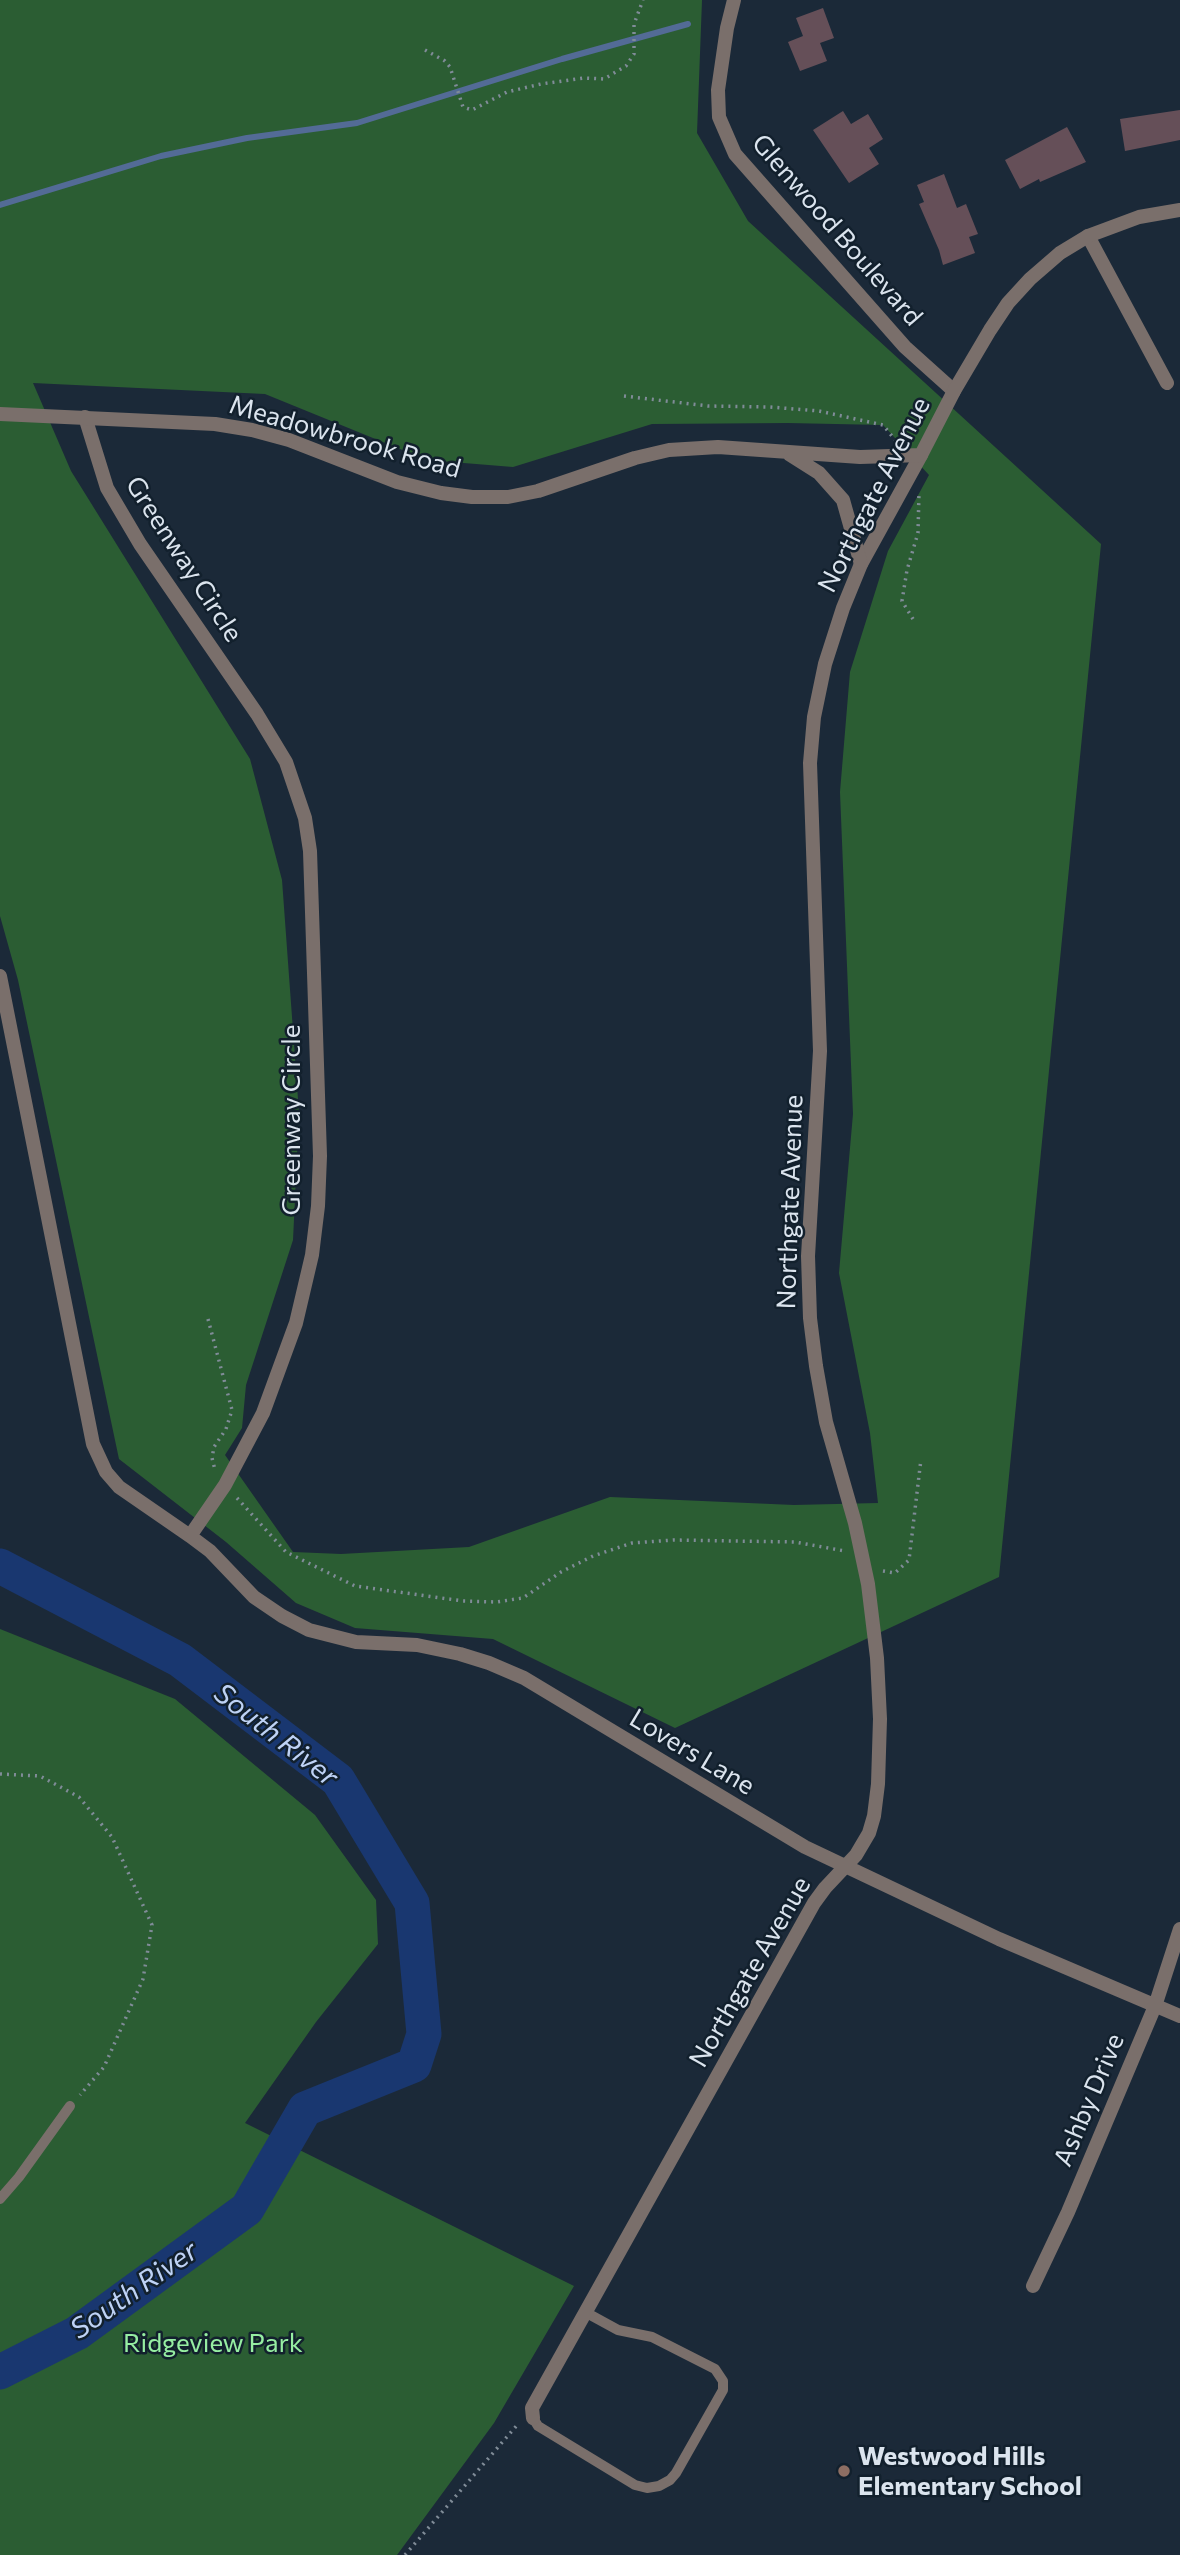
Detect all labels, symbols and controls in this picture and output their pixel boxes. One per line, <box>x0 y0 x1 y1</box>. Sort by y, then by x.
street label: Glenwood Boulevard <box>745 128 929 332</box>
street label: Meadowbrook Road <box>226 389 464 485</box>
street label: Northgate Avenue <box>811 392 937 598</box>
street label: Greenway Circle <box>119 470 249 648</box>
street label: Greenway Circle <box>275 1025 307 1215</box>
street label: Northgate Avenue <box>771 1094 809 1310</box>
water label: South River <box>207 1676 345 1794</box>
street label: Lovers Lane <box>624 1702 760 1802</box>
street label: Northgate Avenue <box>683 1871 817 2073</box>
street label: Ashby Drive <box>1047 2029 1131 2171</box>
water label: South River <box>64 2234 204 2346</box>
park label: Ridgeview Park <box>123 2327 303 2359</box>
place label: Westwood Hills Elementary School <box>858 2440 1082 2502</box>
marker: Westwood Hills Elementary School <box>836 2463 852 2479</box>

